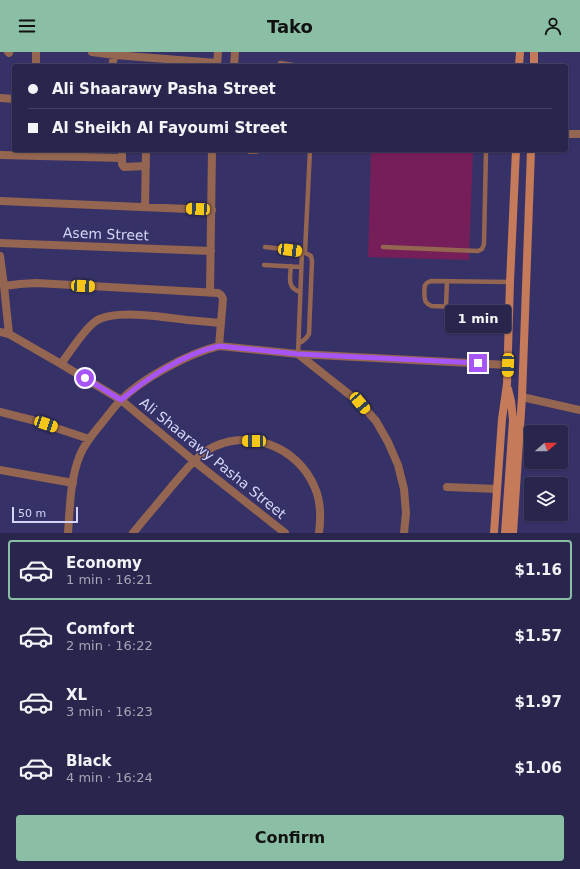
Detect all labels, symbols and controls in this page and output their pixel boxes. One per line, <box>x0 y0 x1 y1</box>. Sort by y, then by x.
icon: menu <box>16 15 38 37</box>
icon: person <box>542 15 564 37</box>
text: Tako <box>267 16 313 37</box>
text: Ali Shaarawy Pasha Street <box>52 80 276 98</box>
text: Al Sheikh Al Fayoumi Street <box>52 119 287 137</box>
car <box>186 202 210 216</box>
street label: Asem Street <box>63 225 150 244</box>
car <box>277 243 303 257</box>
car <box>71 279 95 293</box>
callout: 1 min <box>445 305 511 333</box>
text: 1 min <box>458 311 498 326</box>
car <box>502 353 514 377</box>
route end <box>469 354 487 372</box>
route start <box>76 369 94 387</box>
car <box>348 390 372 416</box>
street label: Ali Shaarawy Pasha Street <box>137 394 290 522</box>
car <box>33 414 59 434</box>
north arrow <box>524 425 568 469</box>
map controls <box>524 425 568 521</box>
car <box>242 435 266 447</box>
button: layers <box>524 477 568 521</box>
scale bar <box>12 505 78 524</box>
text: 50 m <box>18 507 46 520</box>
icon: car <box>18 552 54 588</box>
text: Economy <box>66 554 142 572</box>
text: $1.16 <box>515 561 562 579</box>
text: 1 min · 16:21 <box>66 572 153 587</box>
icon: car <box>18 618 54 654</box>
text: Comfort <box>66 620 134 638</box>
text: $1.57 <box>515 627 562 645</box>
text: 2 min · 16:22 <box>66 638 153 653</box>
icon: car <box>18 684 54 720</box>
text: XL <box>66 686 87 704</box>
text: $1.97 <box>515 693 562 711</box>
text: 3 min · 16:23 <box>66 704 153 719</box>
icon: car <box>18 750 54 786</box>
text: Black <box>66 752 112 770</box>
text: $1.06 <box>515 759 562 777</box>
text: 4 min · 16:24 <box>66 770 153 785</box>
button: Confirm <box>16 815 564 861</box>

